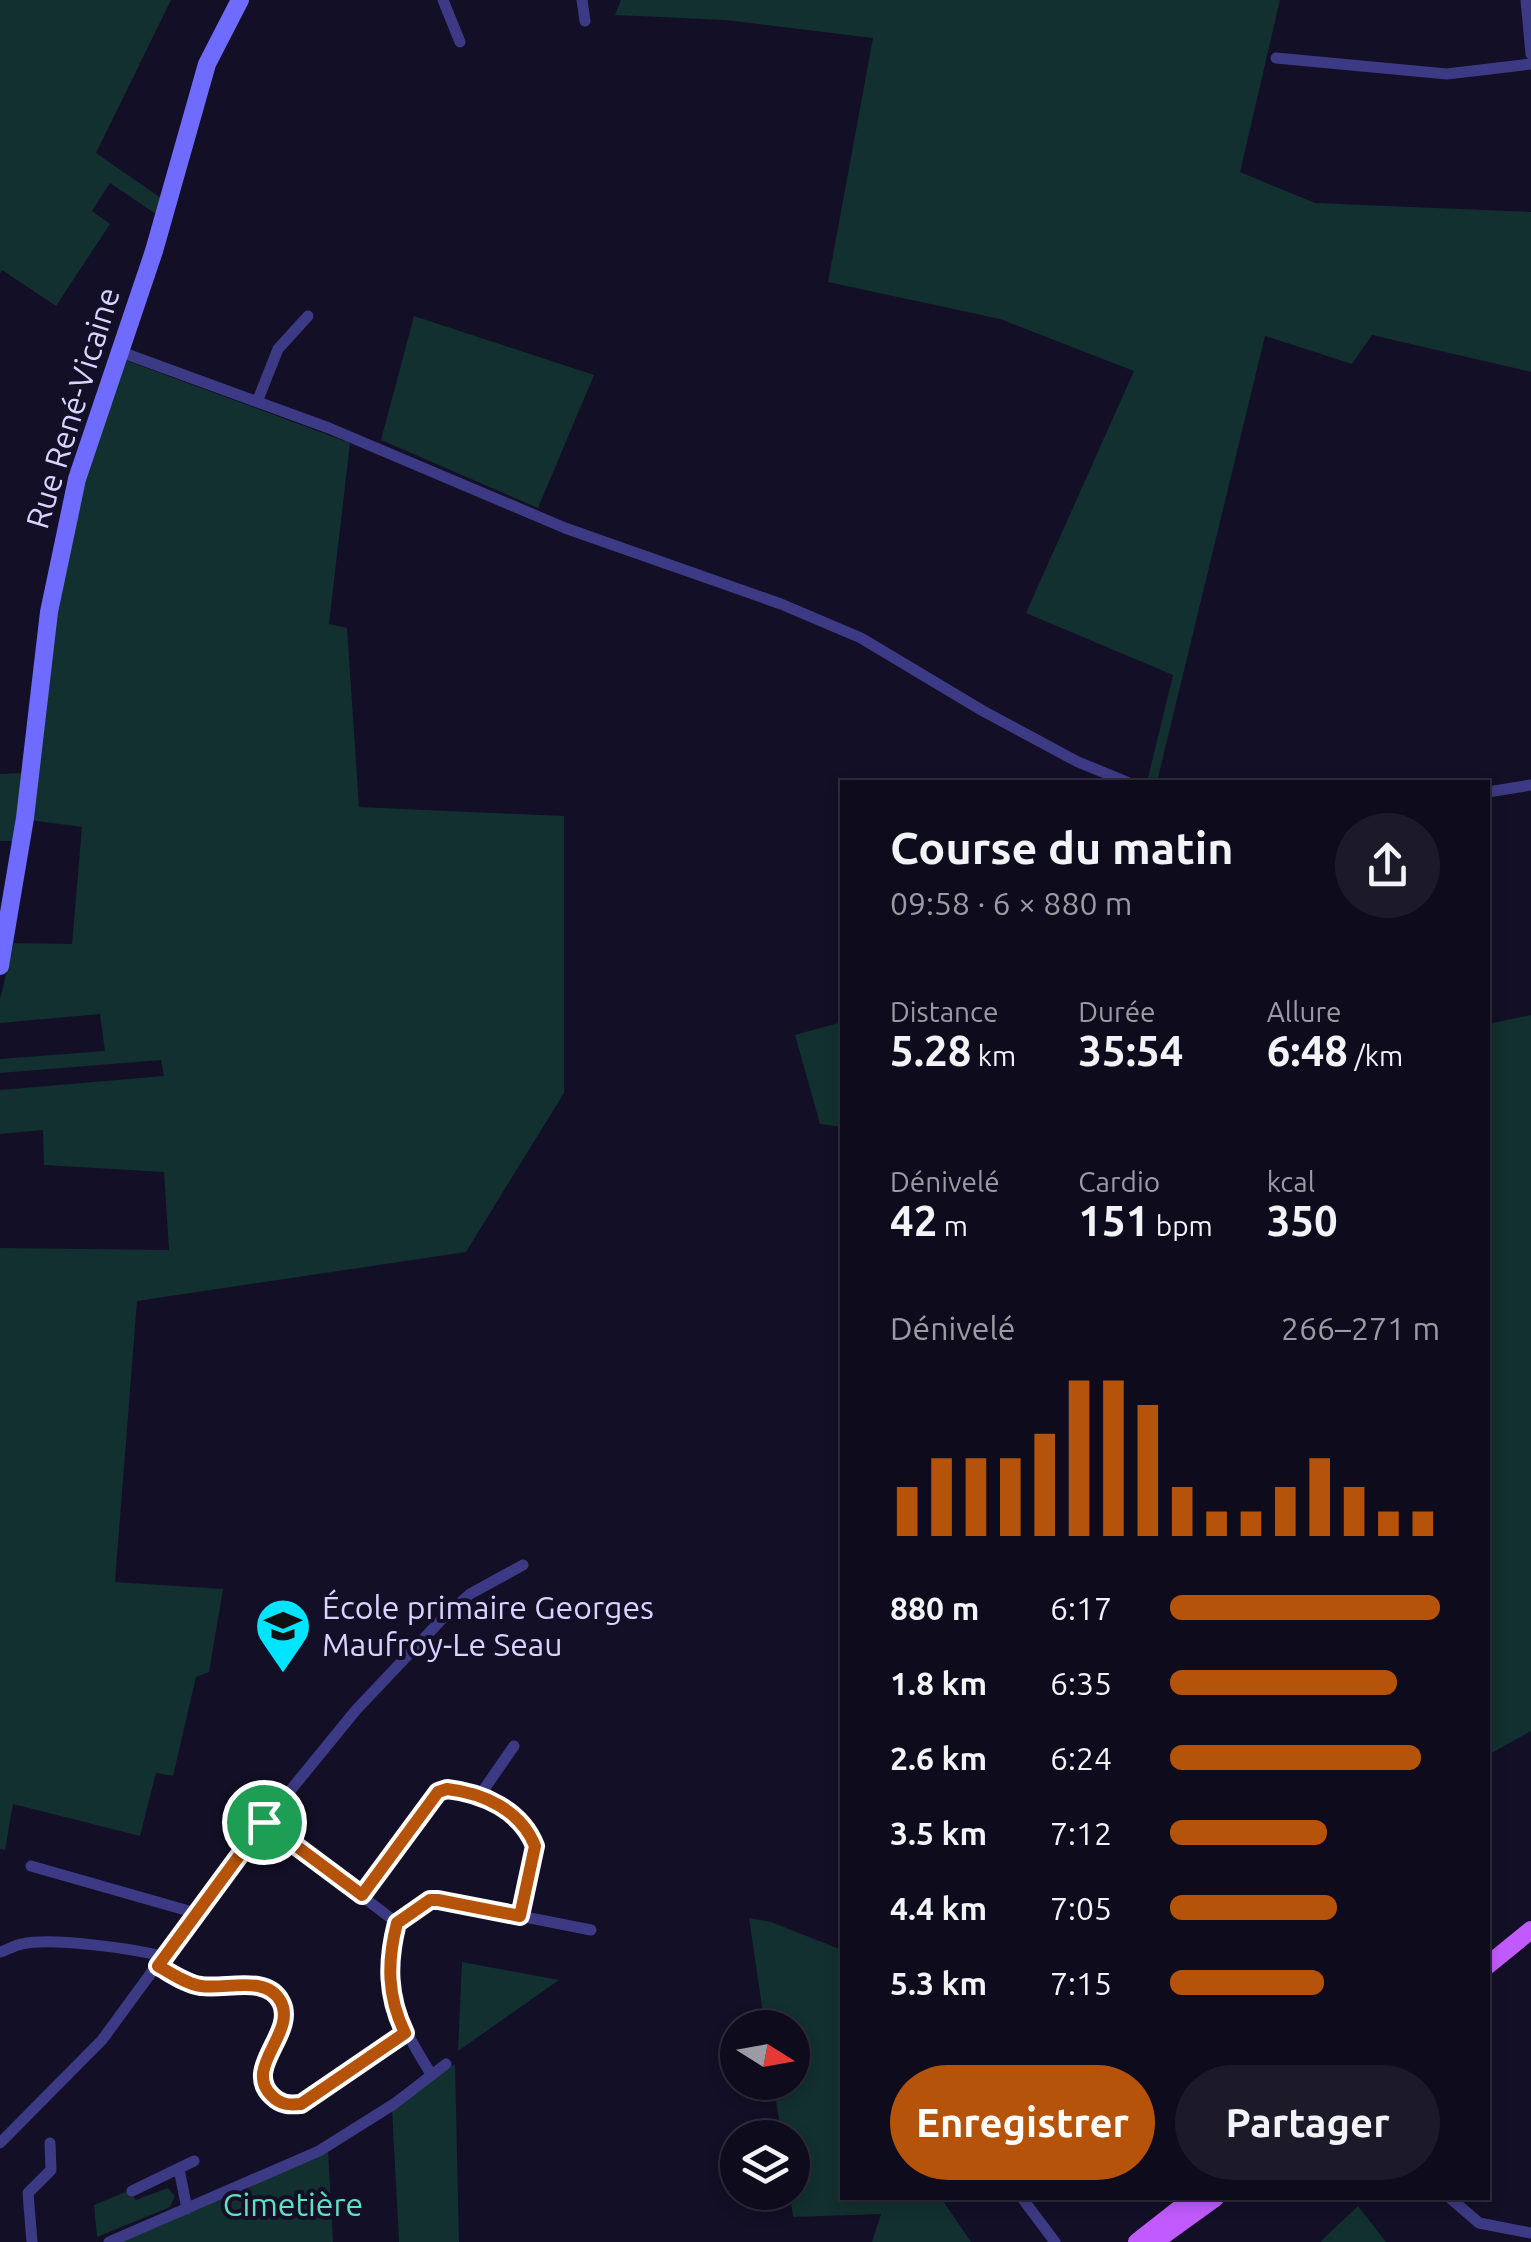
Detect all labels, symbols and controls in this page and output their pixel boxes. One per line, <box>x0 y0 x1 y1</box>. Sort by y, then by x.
street label: Rue René-Vicaine <box>18 283 126 532</box>
button: share <box>1335 813 1440 918</box>
text: Course du matin <box>890 822 1233 873</box>
text: 09:58 · 6 × 880 m <box>890 885 1132 921</box>
text: Distance <box>890 996 998 1027</box>
text: Durée <box>1078 996 1156 1027</box>
text: Allure <box>1267 996 1342 1027</box>
text: 5.28 <box>890 1027 971 1074</box>
text: 35:54 <box>1078 1027 1183 1074</box>
text: 6:48 <box>1267 1027 1348 1074</box>
text: km <box>971 1040 1016 1071</box>
text: /km <box>1348 1040 1403 1071</box>
text: Dénivelé <box>890 1166 1000 1197</box>
text: Cardio <box>1078 1166 1160 1197</box>
text: kcal <box>1267 1166 1315 1197</box>
text: 42 <box>890 1197 937 1244</box>
text: 151 <box>1078 1197 1149 1244</box>
text: 350 <box>1267 1197 1338 1244</box>
text: m <box>937 1210 968 1241</box>
text: bpm <box>1149 1210 1213 1241</box>
text: Dénivelé <box>890 1310 1016 1346</box>
text: 266–271 m <box>1281 1310 1440 1346</box>
place label: École primaire Georges Maufroy-Le Seau <box>322 1589 654 1662</box>
text: 880 m <box>890 1590 979 1626</box>
text: 6:17 <box>1050 1590 1112 1626</box>
school or university icon: École primaire Georges Maufroy-Le Seau <box>253 1596 313 1675</box>
text: 1.8 km <box>890 1665 987 1701</box>
text: 6:35 <box>1050 1665 1112 1701</box>
text: 2.6 km <box>890 1740 987 1776</box>
text: 6:24 <box>1050 1740 1112 1776</box>
pin <box>222 1780 307 1865</box>
icon: arrive <box>237 1795 292 1850</box>
text: 3.5 km <box>890 1815 987 1851</box>
text: 7:12 <box>1050 1815 1112 1851</box>
text: 4.4 km <box>890 1890 987 1926</box>
text: 7:05 <box>1050 1890 1112 1926</box>
text: 5.3 km <box>890 1965 987 2001</box>
text: 7:15 <box>1050 1965 1112 2001</box>
north arrow <box>720 2010 810 2100</box>
map controls <box>720 2010 810 2210</box>
button: Enregistrer <box>890 2065 1155 2180</box>
button: Partager <box>1175 2065 1440 2180</box>
button: layers <box>720 2120 810 2210</box>
park label: Cimetière <box>223 2186 363 2222</box>

